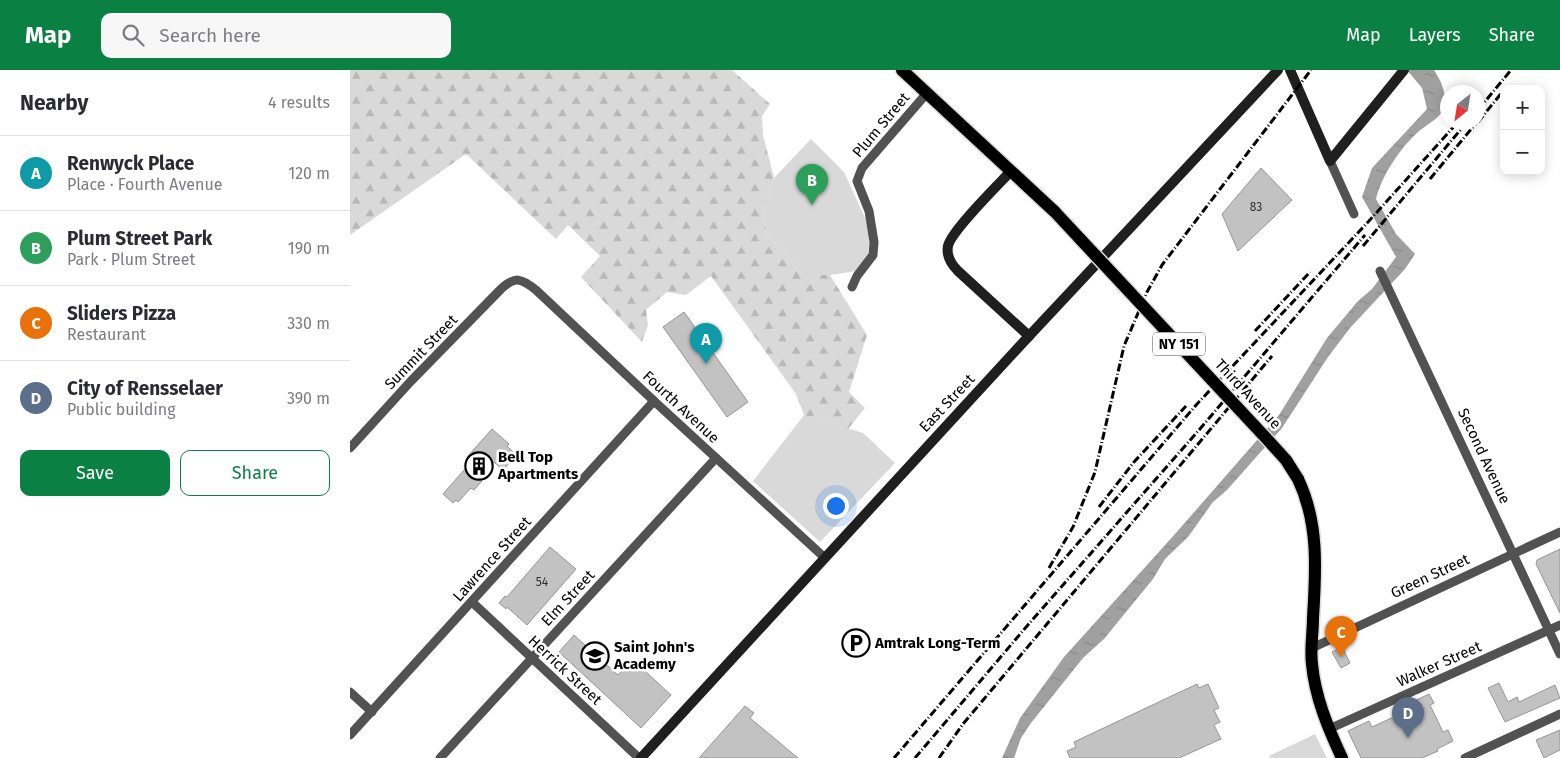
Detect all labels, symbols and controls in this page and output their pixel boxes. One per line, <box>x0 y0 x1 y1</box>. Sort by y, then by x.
search box <box>101 13 451 58</box>
text: Map <box>25 21 71 49</box>
icon: search <box>119 21 147 49</box>
text: Search here <box>159 24 261 47</box>
text: Map <box>1346 24 1381 46</box>
text: Layers <box>1409 24 1461 46</box>
text: Share <box>1489 24 1535 46</box>
north arrow <box>1440 85 1485 130</box>
map controls <box>1500 85 1545 175</box>
button: + <box>1500 85 1545 130</box>
street label: Plum Street <box>849 88 914 161</box>
text: Nearby <box>20 90 88 116</box>
text: 4 results <box>268 93 330 112</box>
button: − <box>1500 130 1545 175</box>
text: Renwyck Place <box>67 152 194 175</box>
text: A <box>31 164 41 183</box>
text: 120 m <box>288 164 330 183</box>
pin: B <box>796 164 828 205</box>
text: Place · Fourth Avenue <box>67 175 222 194</box>
house number: 83 <box>1250 200 1262 214</box>
text: Plum Street Park <box>67 227 212 250</box>
text: B <box>31 239 41 258</box>
text: 190 m <box>288 239 330 258</box>
text: Park · Plum Street <box>67 250 195 269</box>
text: Sliders Pizza <box>67 302 176 325</box>
street label: Summit Street <box>381 310 462 393</box>
text: C <box>31 314 41 333</box>
text: 330 m <box>287 314 330 333</box>
pin: A <box>690 323 722 364</box>
text: Restaurant <box>67 325 146 344</box>
road number: NY 151 <box>1153 332 1205 356</box>
street label: Third Avenue <box>1211 355 1285 433</box>
street label: Fourth Avenue <box>639 367 723 447</box>
street label: East Street <box>916 370 979 436</box>
text: City of Rensselaer <box>67 377 223 400</box>
text: D <box>31 389 41 408</box>
text: 390 m <box>287 389 330 408</box>
text: Public building <box>67 400 175 419</box>
street label: Second Avenue <box>1454 405 1514 507</box>
place label: Bell Top Apartments <box>497 448 578 483</box>
button: Save <box>20 450 170 496</box>
button: Share <box>180 450 330 496</box>
building icon: Bell Top Apartments <box>464 451 494 481</box>
your location <box>823 493 849 519</box>
street label: Lawrence Street <box>449 512 535 605</box>
street label: Green Street <box>1388 550 1473 602</box>
street label: Elm Street <box>538 566 599 630</box>
house number: 54 <box>536 575 549 589</box>
pin: C <box>1325 616 1357 657</box>
parking icon: Amtrak Long-Term <box>841 628 871 658</box>
street label: Herrick Street <box>525 631 606 709</box>
place label: Amtrak Long-Term <box>874 634 1000 652</box>
street label: Walker Street <box>1394 637 1485 691</box>
place label: Saint John's Academy <box>613 638 694 673</box>
school or university icon: Saint John's Academy <box>580 641 610 671</box>
pin: D <box>1392 697 1424 738</box>

